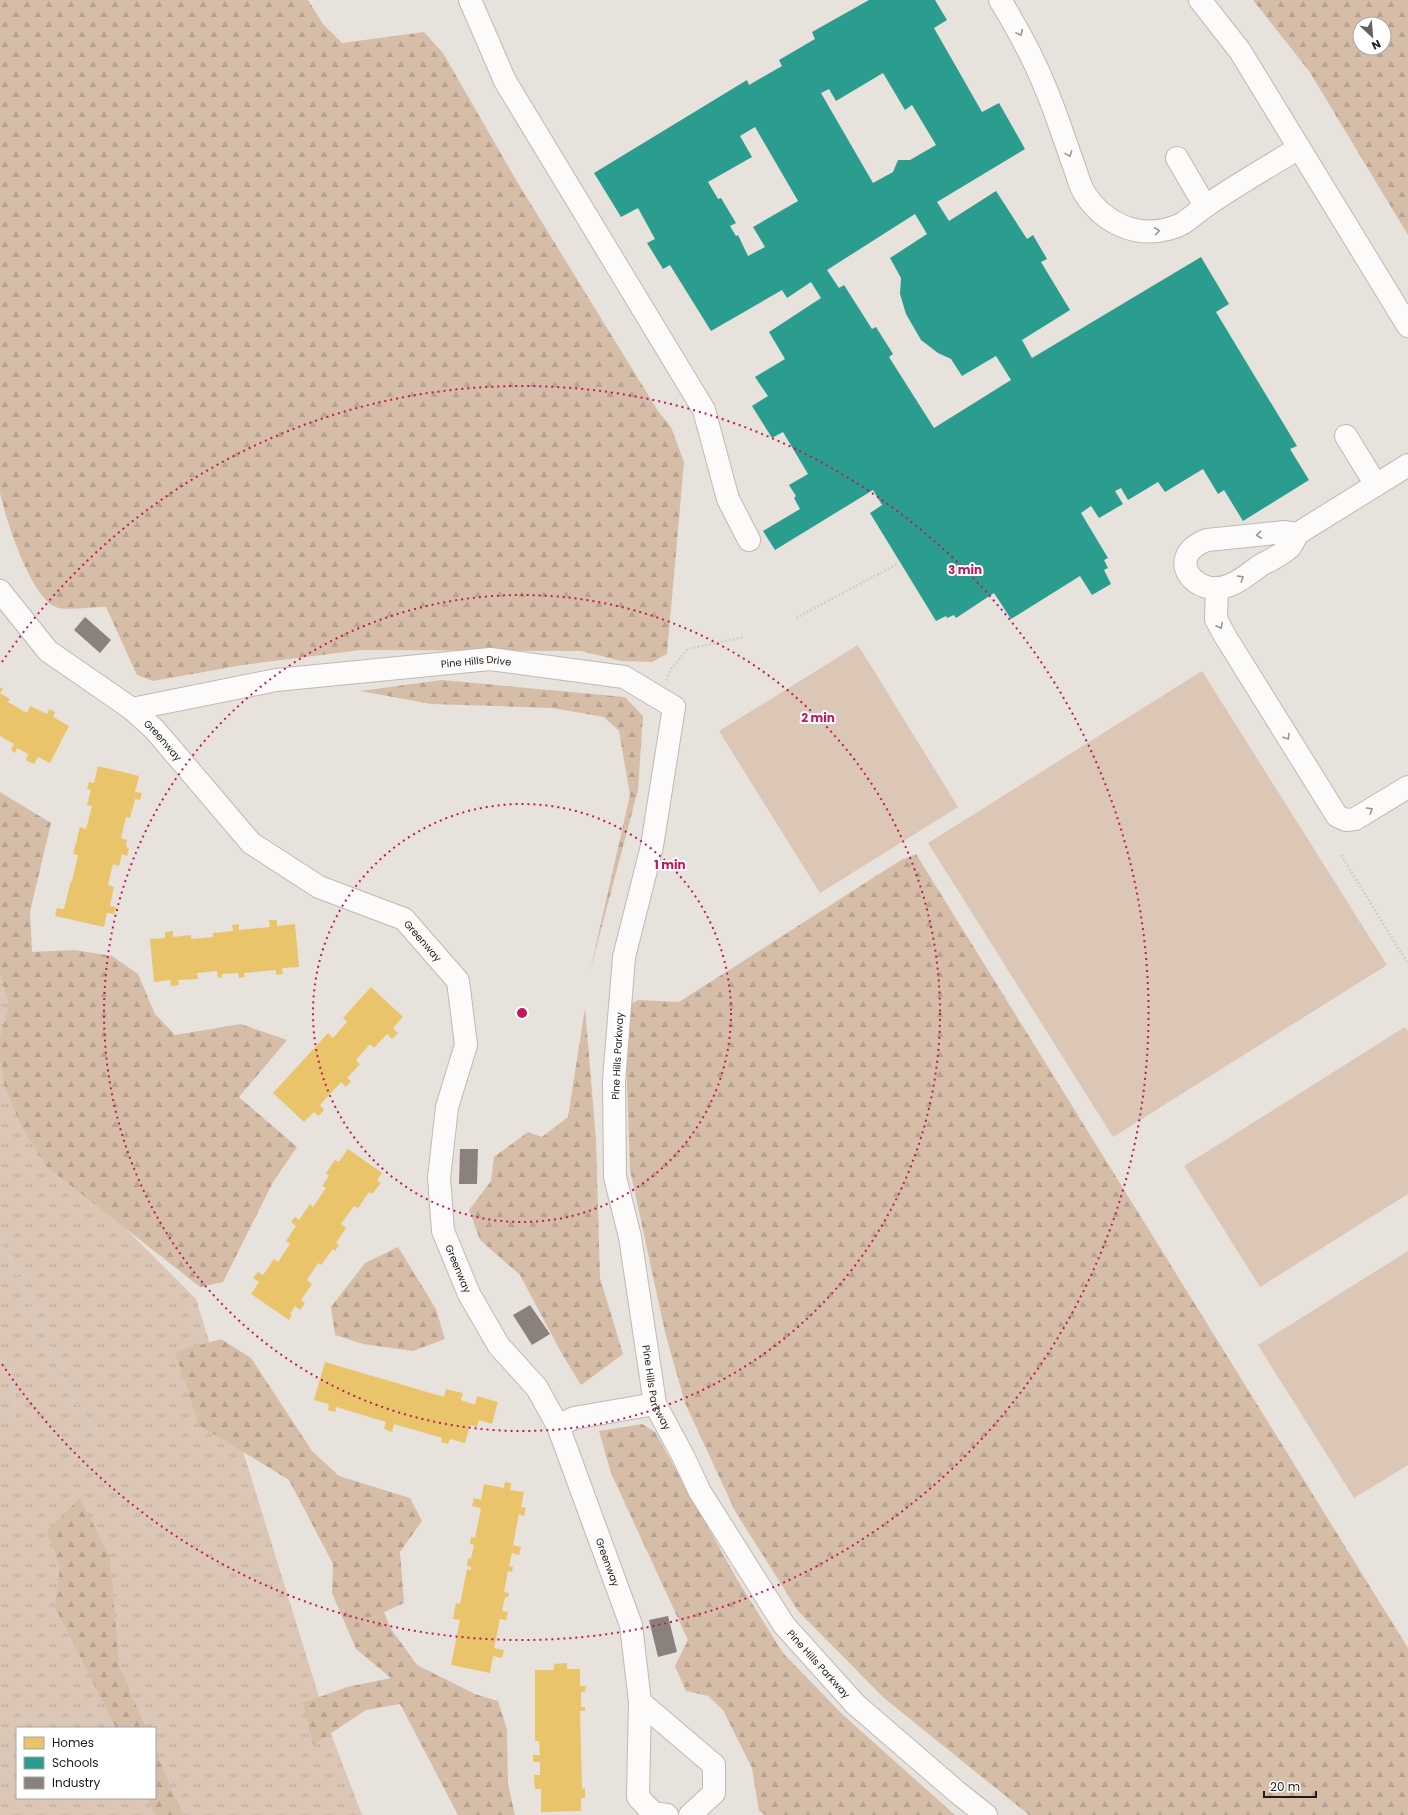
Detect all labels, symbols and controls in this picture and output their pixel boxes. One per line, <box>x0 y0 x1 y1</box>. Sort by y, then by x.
north arrow <box>1352 16 1392 56</box>
one-way arrow <box>1015 29 1023 37</box>
text: N <box>1369 36 1384 54</box>
one-way arrow <box>1064 150 1073 157</box>
one-way arrow <box>1154 227 1161 236</box>
one-way arrow <box>1256 530 1262 539</box>
text: 3 min <box>948 561 982 578</box>
one-way arrow <box>1237 575 1244 583</box>
one-way arrow <box>1215 622 1222 629</box>
street label: Pine Hills Drive <box>440 652 512 672</box>
text: 2 min <box>801 709 835 726</box>
street label: Greenway <box>140 716 185 765</box>
one-way arrow <box>1283 733 1290 740</box>
one-way arrow <box>1366 807 1373 815</box>
text: 1 min <box>654 856 686 873</box>
street label: Greenway <box>400 917 445 965</box>
centre of rings <box>515 1006 529 1020</box>
street label: Pine Hills Parkway <box>608 1011 627 1100</box>
street label: Greenway <box>441 1242 475 1296</box>
street label: Pine Hills Parkway <box>638 1344 675 1433</box>
street label: Greenway <box>592 1536 623 1589</box>
street label: Pine Hills Parkway <box>783 1626 854 1702</box>
legend <box>16 1727 156 1799</box>
text: Homes <box>52 1734 94 1751</box>
text: Schools <box>52 1754 99 1771</box>
scale bar <box>1264 1773 1316 1799</box>
text: Industry <box>52 1774 101 1791</box>
text: 20 m <box>1270 1778 1300 1795</box>

